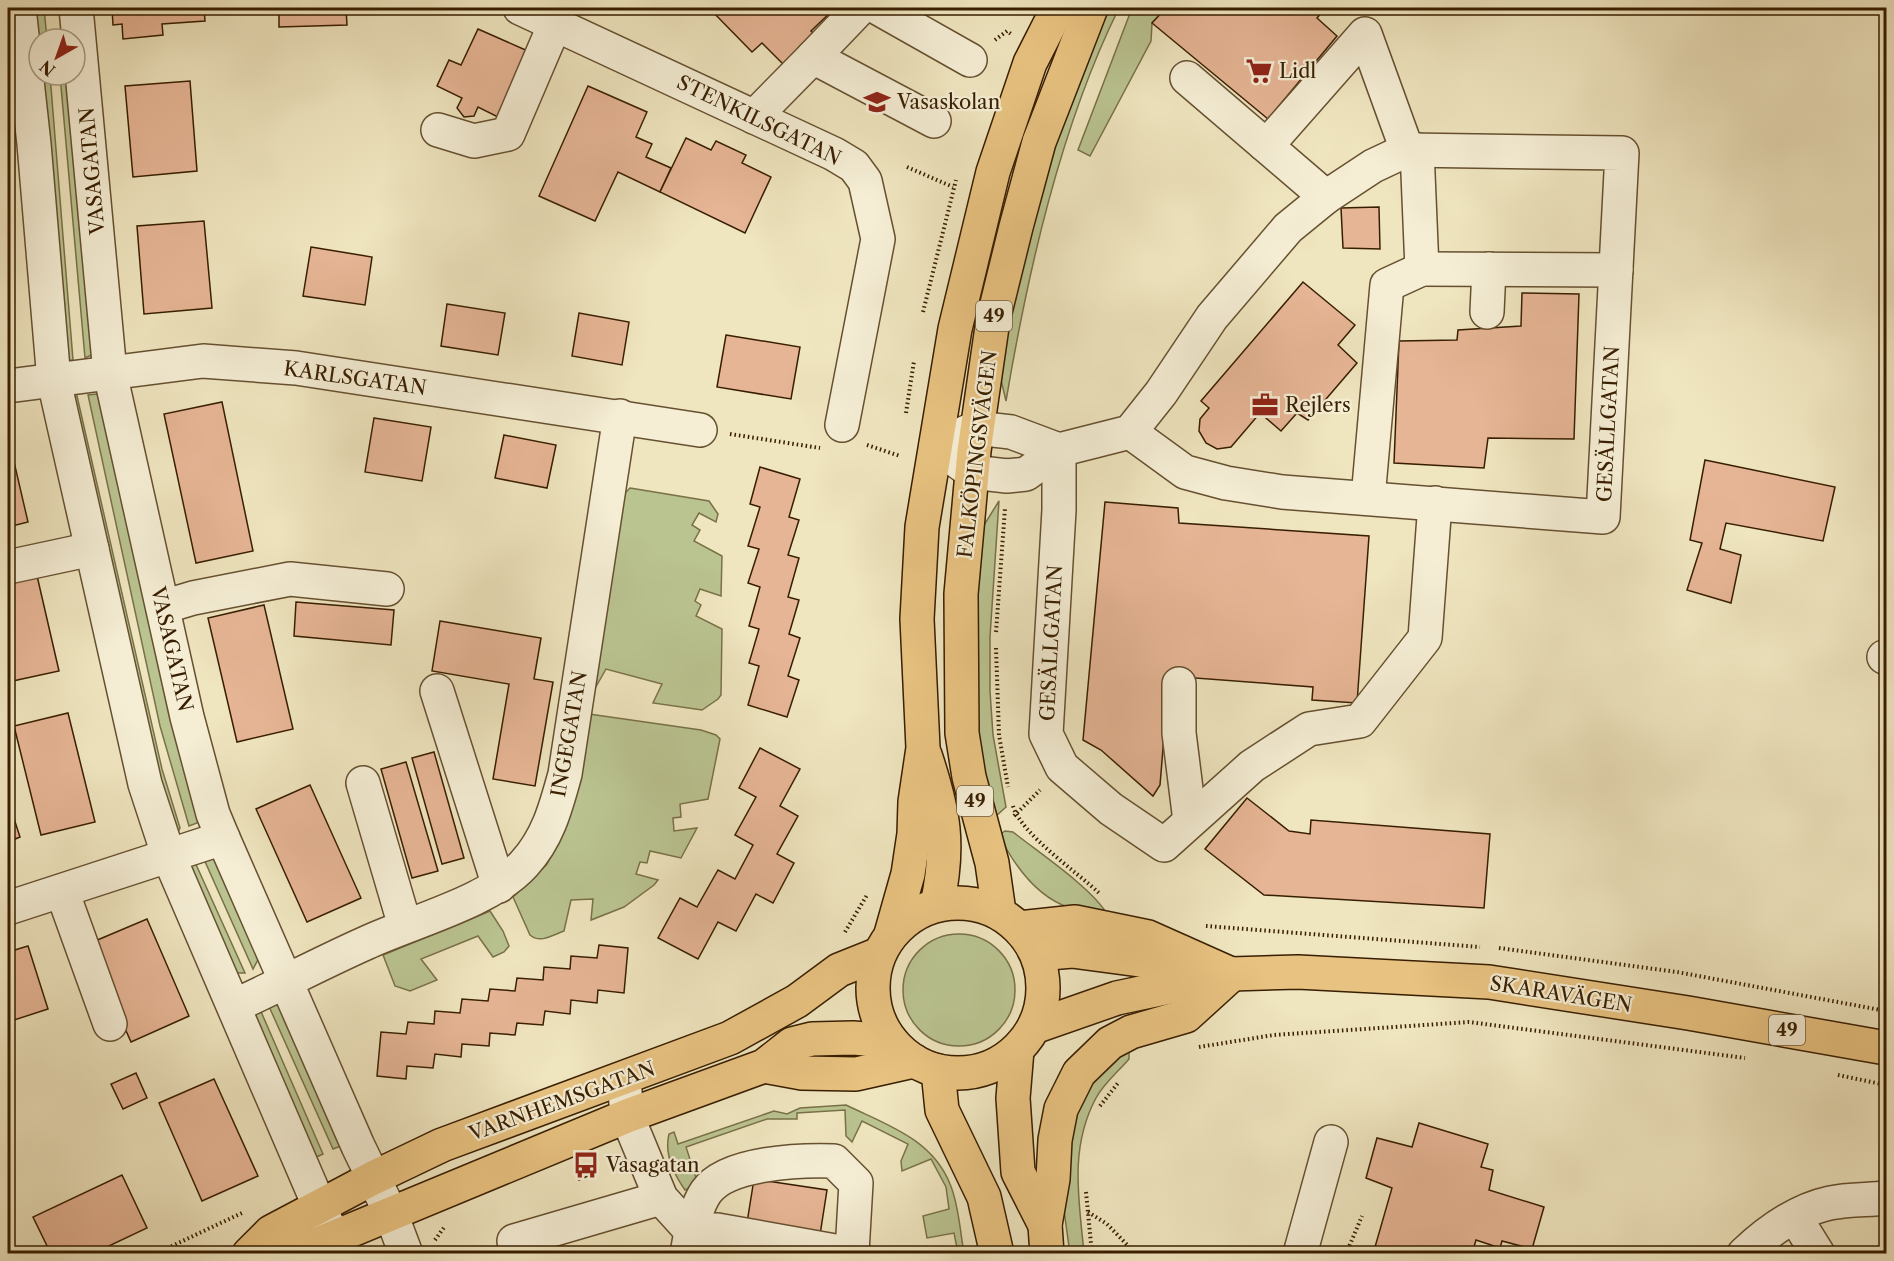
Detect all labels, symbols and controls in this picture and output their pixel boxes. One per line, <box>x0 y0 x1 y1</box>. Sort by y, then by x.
north arrow <box>27 27 87 87</box>
text: N <box>36 56 59 81</box>
supermarket icon: Lidl <box>1244 56 1274 86</box>
place label: Lidl <box>1279 59 1316 83</box>
street label: STENKILSGATAN <box>673 70 845 170</box>
school or university icon: Vasaskolan <box>862 87 892 117</box>
place label: Vasaskolan <box>896 90 1001 114</box>
street label: VASAGATAN <box>74 106 110 237</box>
road number: 49 <box>976 301 1012 331</box>
street label: GESÄLLGATAN <box>1591 345 1624 503</box>
street label: FALKÖPINGSVÄGEN <box>951 349 1002 559</box>
street label: KARLSGATAN <box>282 356 428 400</box>
office icon: Rejlers <box>1250 390 1280 420</box>
place label: Rejlers <box>1285 393 1351 417</box>
street label: GESÄLLGATAN <box>1034 564 1067 722</box>
street label: VASAGATAN <box>146 583 198 714</box>
street label: INGEGATAN <box>546 669 592 799</box>
road number: 49 <box>957 786 993 816</box>
street label: SKARAVÄGEN <box>1488 970 1634 1017</box>
road number: 49 <box>1769 1015 1805 1045</box>
street label: VARNHEMSGATAN <box>465 1056 658 1146</box>
bus stop icon: Vasagatan <box>571 1150 601 1180</box>
place label: Vasagatan <box>605 1153 700 1177</box>

